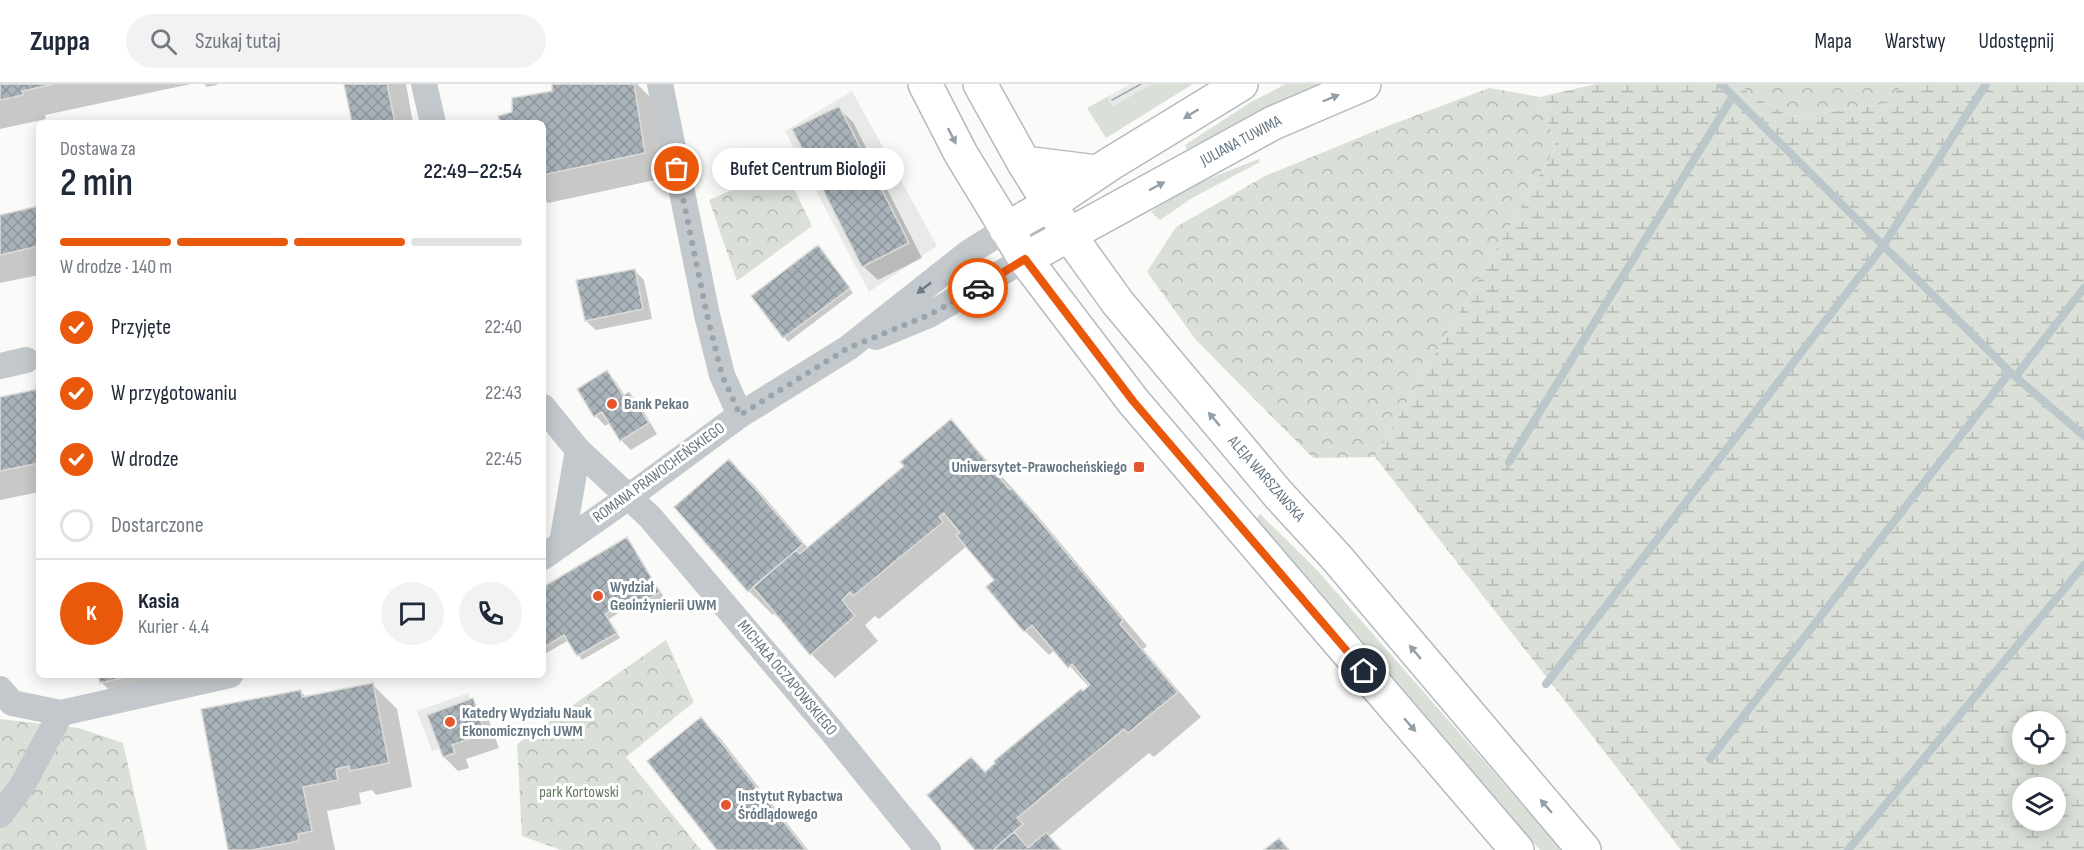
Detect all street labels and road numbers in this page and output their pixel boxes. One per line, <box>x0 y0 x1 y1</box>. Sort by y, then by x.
street label: JULIANA TUWIMA <box>1196 112 1285 171</box>
street label: ROMANA PRAWOCHEŃSKIEGO <box>590 419 729 527</box>
street label: ALEJA WARSZAWSKA <box>1223 431 1309 526</box>
street label: MICHAŁA OCZAPOWSKIEGO <box>733 617 841 740</box>

